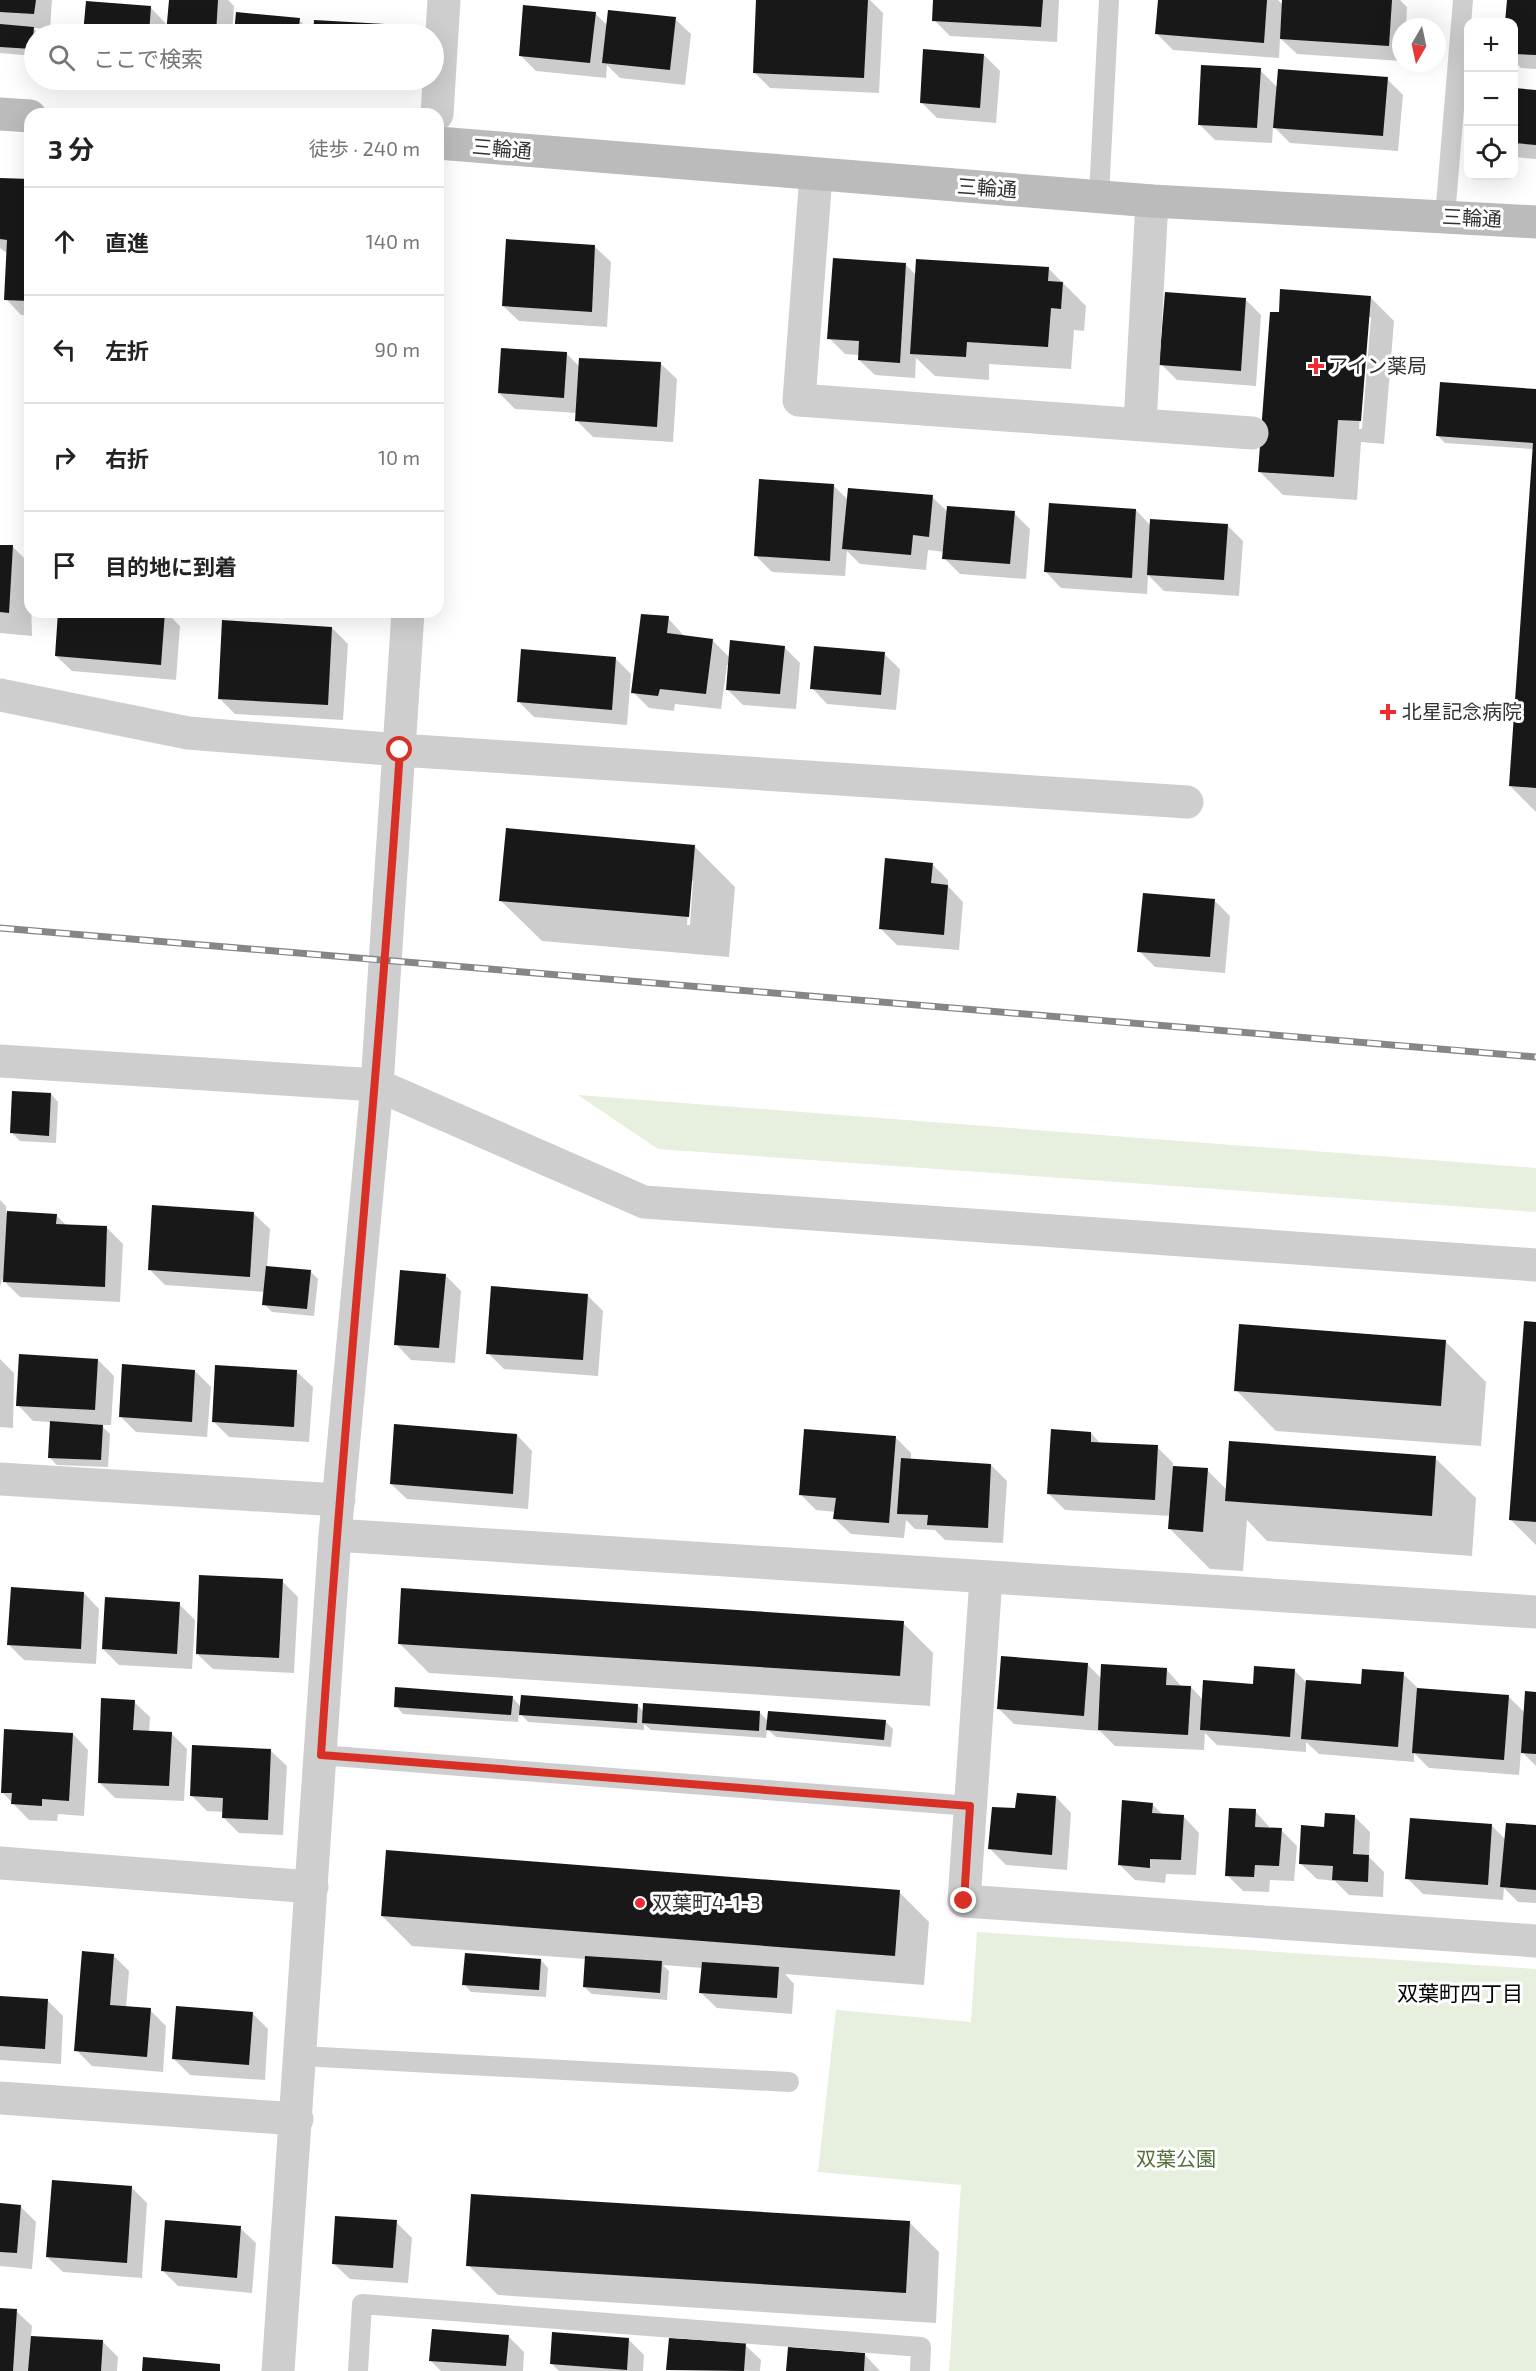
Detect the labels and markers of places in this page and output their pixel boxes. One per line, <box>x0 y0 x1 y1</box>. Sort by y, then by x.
place label: アイン薬局 <box>1328 353 1427 377</box>
marker: アイン薬局 <box>1309 359 1323 373</box>
place label: 北星記念病院 <box>1402 699 1522 723</box>
marker: 北星記念病院 <box>1379 703 1397 721</box>
place label: 双葉町4-1-3 <box>652 1890 761 1914</box>
marker: 双葉町4-1-3 <box>633 1896 647 1910</box>

